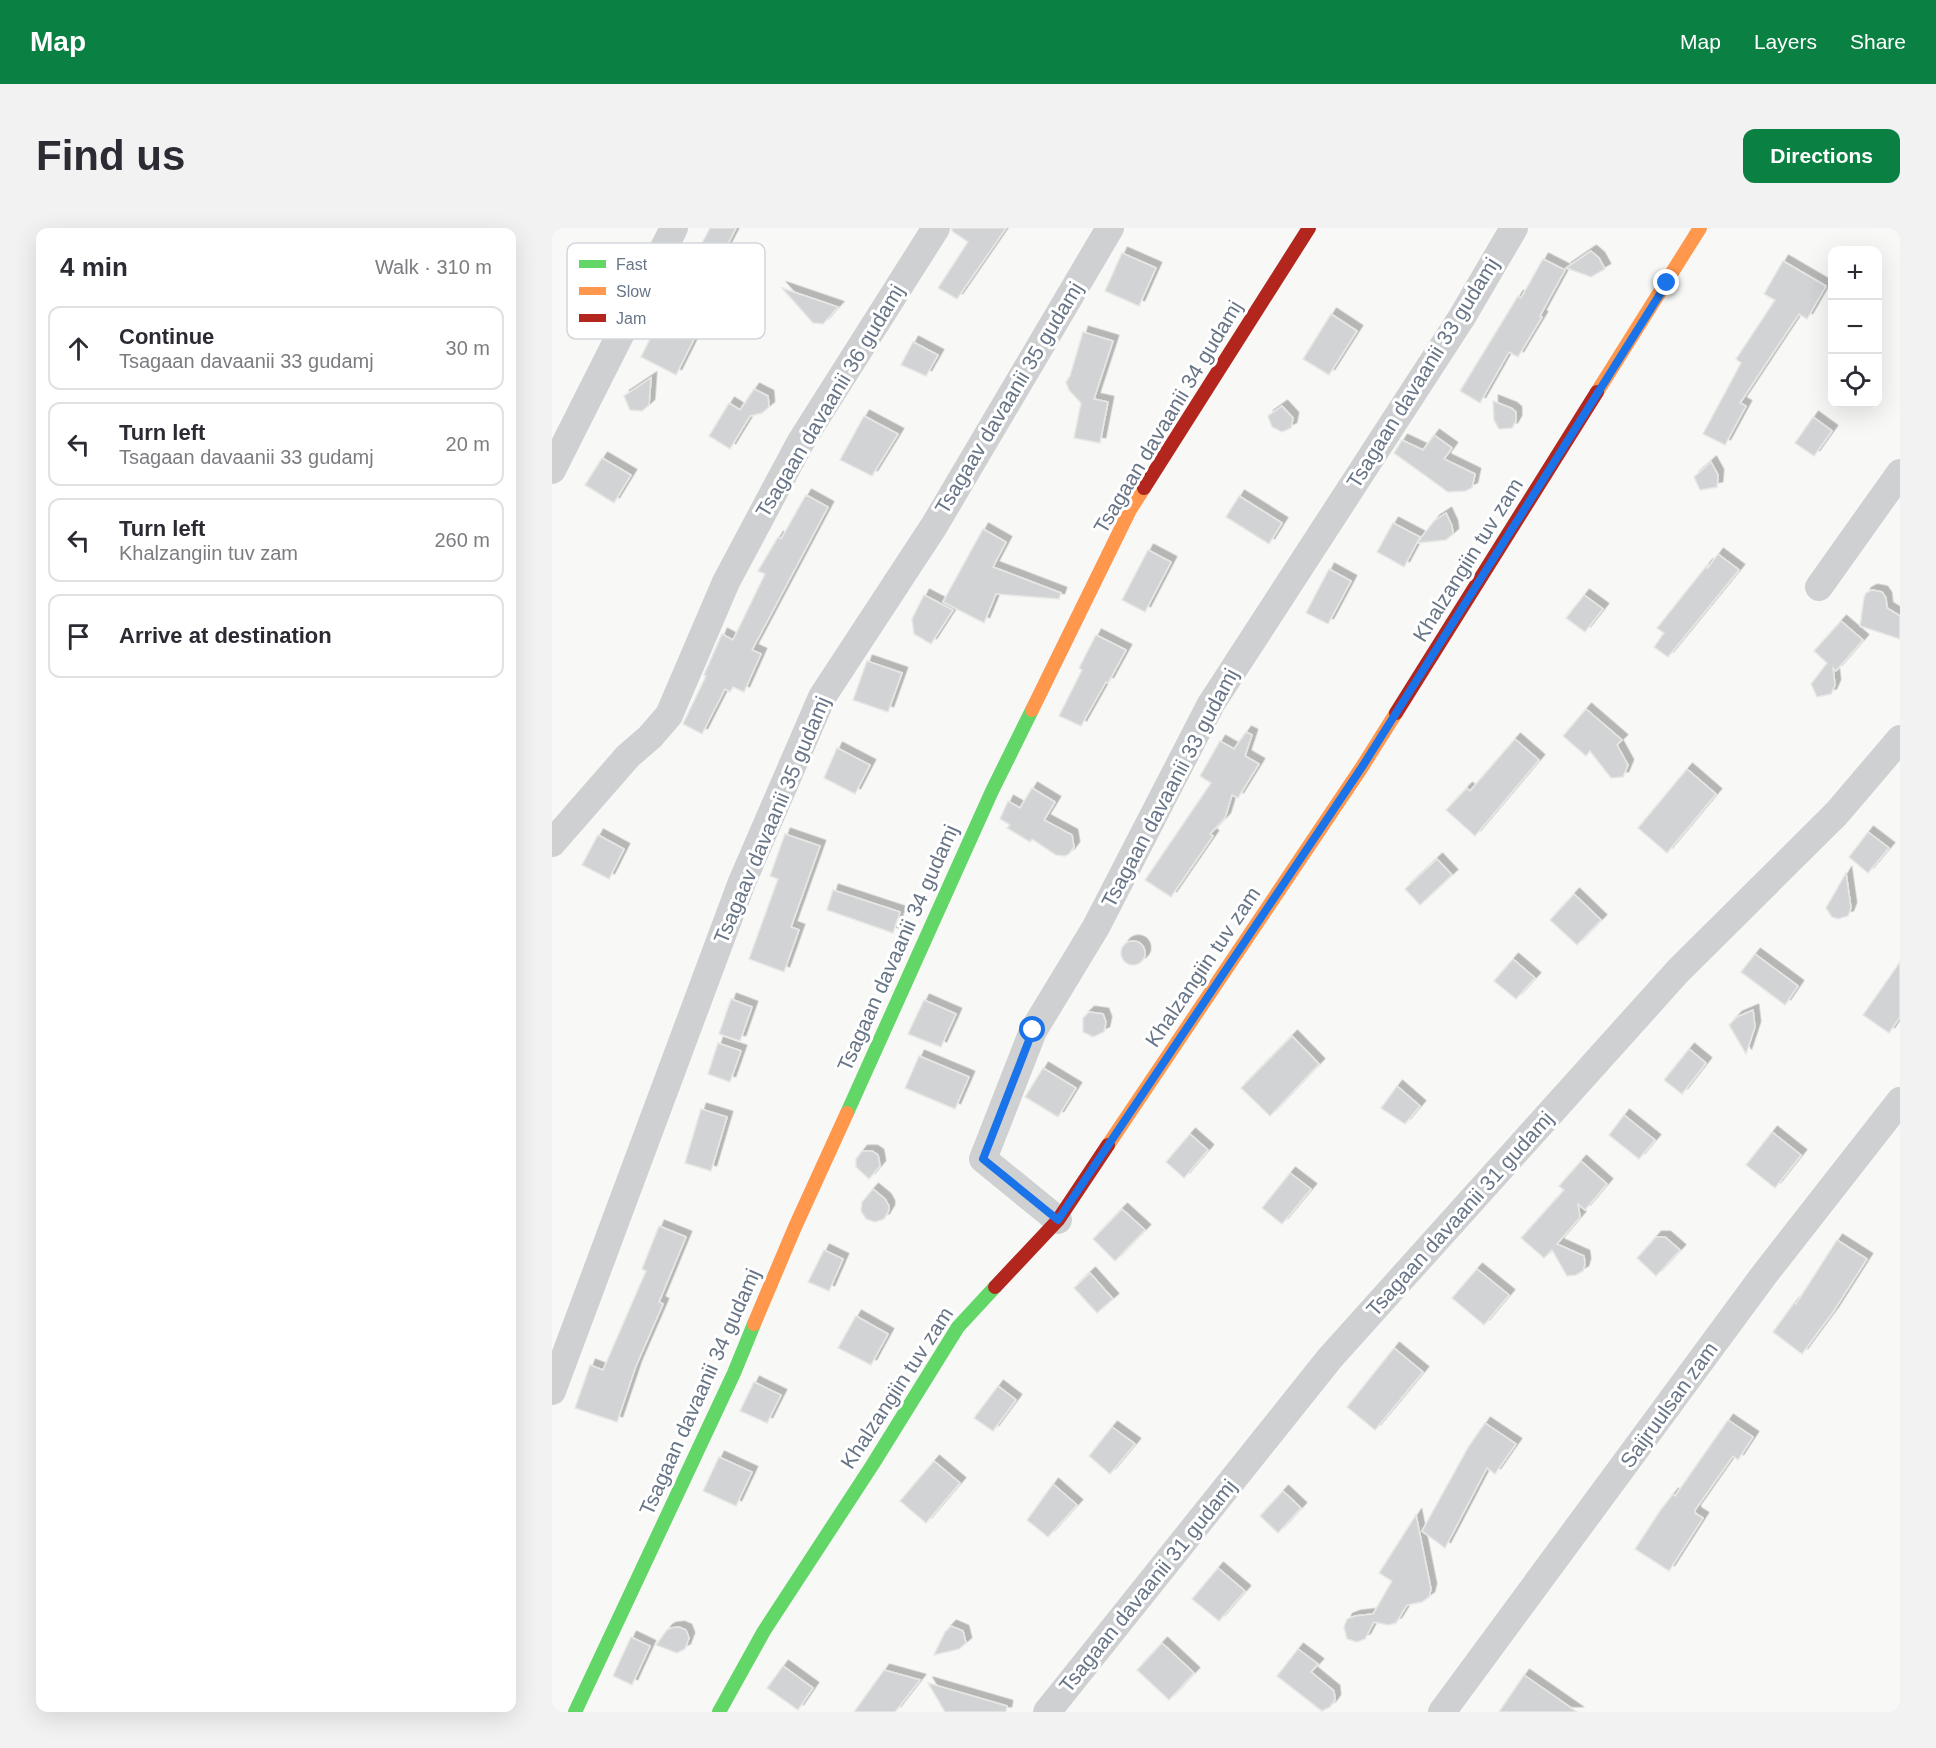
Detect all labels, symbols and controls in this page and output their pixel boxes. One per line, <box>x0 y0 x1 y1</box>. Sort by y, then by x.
text: Map <box>30 26 86 57</box>
text: Map <box>1680 30 1721 53</box>
text: Layers <box>1754 30 1817 53</box>
text: Share <box>1850 30 1906 53</box>
button: Directions <box>1743 129 1900 183</box>
text: Find us <box>36 132 185 179</box>
legend <box>567 243 765 339</box>
map controls <box>1828 246 1882 408</box>
button: + <box>1828 246 1882 300</box>
text: 4 min <box>60 252 128 282</box>
street label: Tsagaan davaanii 33 gudamj <box>1342 253 1503 492</box>
text: Walk · 310 m <box>375 256 492 278</box>
text: Fast <box>616 256 648 273</box>
route end <box>1653 269 1679 295</box>
street label: Tsagaav davaanii 35 gudamj <box>930 278 1087 518</box>
street label: Tsagaan davaanii 36 gudamj <box>751 280 908 521</box>
text: Slow <box>616 283 651 300</box>
street label: Tsagaan davaanii 34 gudamj <box>1089 296 1246 537</box>
button: − <box>1828 300 1882 354</box>
text: Jam <box>616 310 646 327</box>
text: Continue <box>119 324 214 349</box>
icon: ahead <box>62 332 95 365</box>
text: 30 m <box>446 337 490 359</box>
text: Tsagaan davaanii 33 gudamj <box>119 350 374 372</box>
button: locate <box>1828 354 1882 408</box>
text: Turn left <box>119 420 205 445</box>
icon: left <box>62 428 95 461</box>
text: 20 m <box>446 433 490 455</box>
text: Tsagaan davaanii 33 gudamj <box>119 446 374 468</box>
street label: Khalzangiin tuv zam <box>1408 474 1527 646</box>
text: Turn left <box>119 516 205 541</box>
icon: left <box>62 524 95 557</box>
text: 260 m <box>434 529 490 551</box>
text: Khalzangiin tuv zam <box>119 542 298 564</box>
icon: arrive <box>62 620 95 653</box>
text: Arrive at destination <box>119 623 332 648</box>
street label: Tsagaan davaanii 33 gudamj <box>1097 664 1242 911</box>
street label: Tsagaav davaanii 35 gudamj <box>709 693 834 947</box>
street label: Tsagaan davaanii 34 gudamj <box>833 821 962 1075</box>
street label: Khalzangiin tuv zam <box>1141 882 1265 1051</box>
route start <box>1019 1016 1045 1042</box>
street label: Tsagaan davaanii 31 gudamj <box>1362 1107 1558 1321</box>
street label: Tsagaan davaanii 34 gudamj <box>635 1265 764 1519</box>
street label: Khalzangiin tuv zam <box>836 1303 957 1473</box>
street label: Saijruulsan zam <box>1615 1338 1722 1472</box>
street label: Tsagaan davaanii 31 gudamj <box>1055 1475 1241 1697</box>

